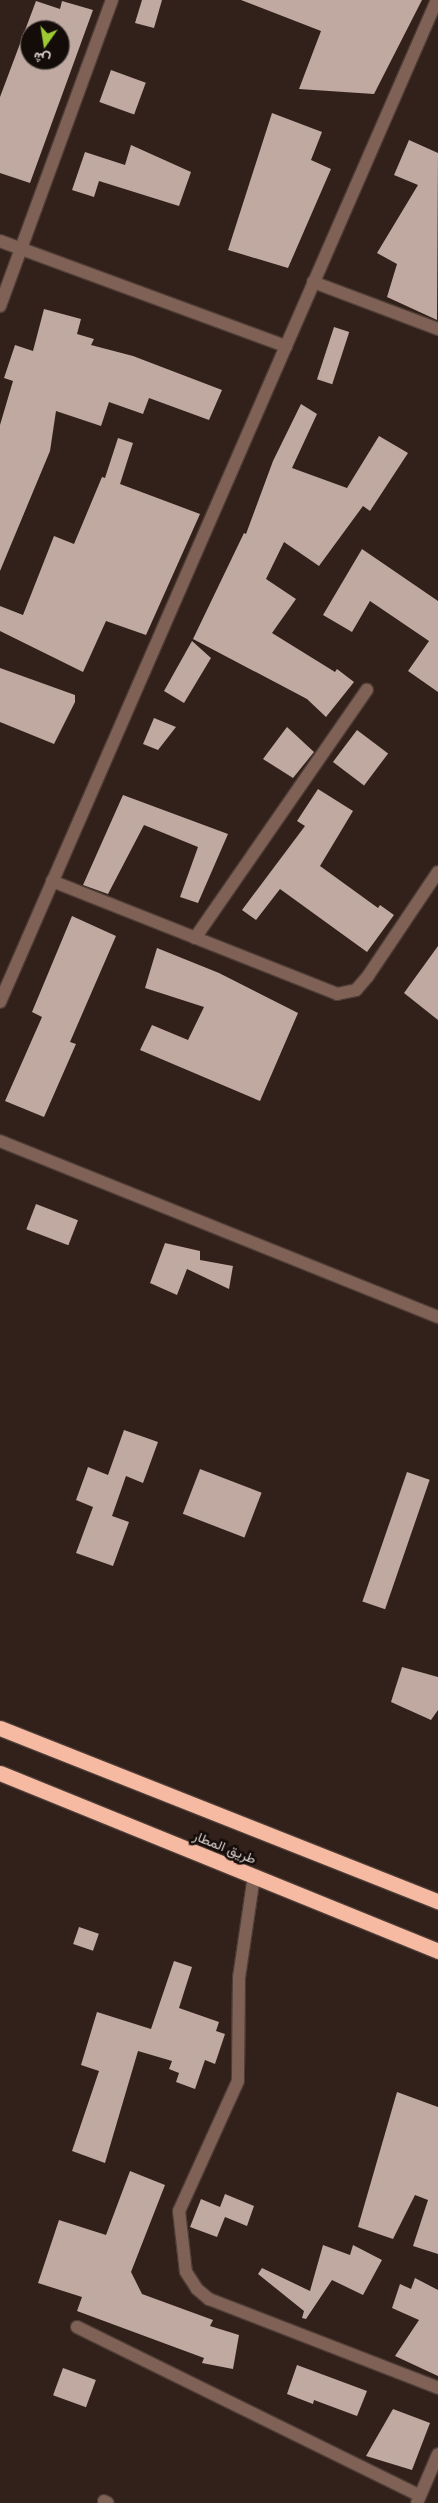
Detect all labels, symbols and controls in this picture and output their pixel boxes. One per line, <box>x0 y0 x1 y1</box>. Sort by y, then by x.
north arrow <box>20 20 70 70</box>
text: ش <box>32 49 52 69</box>
street label: طريق المطار <box>191 1827 259 1867</box>

